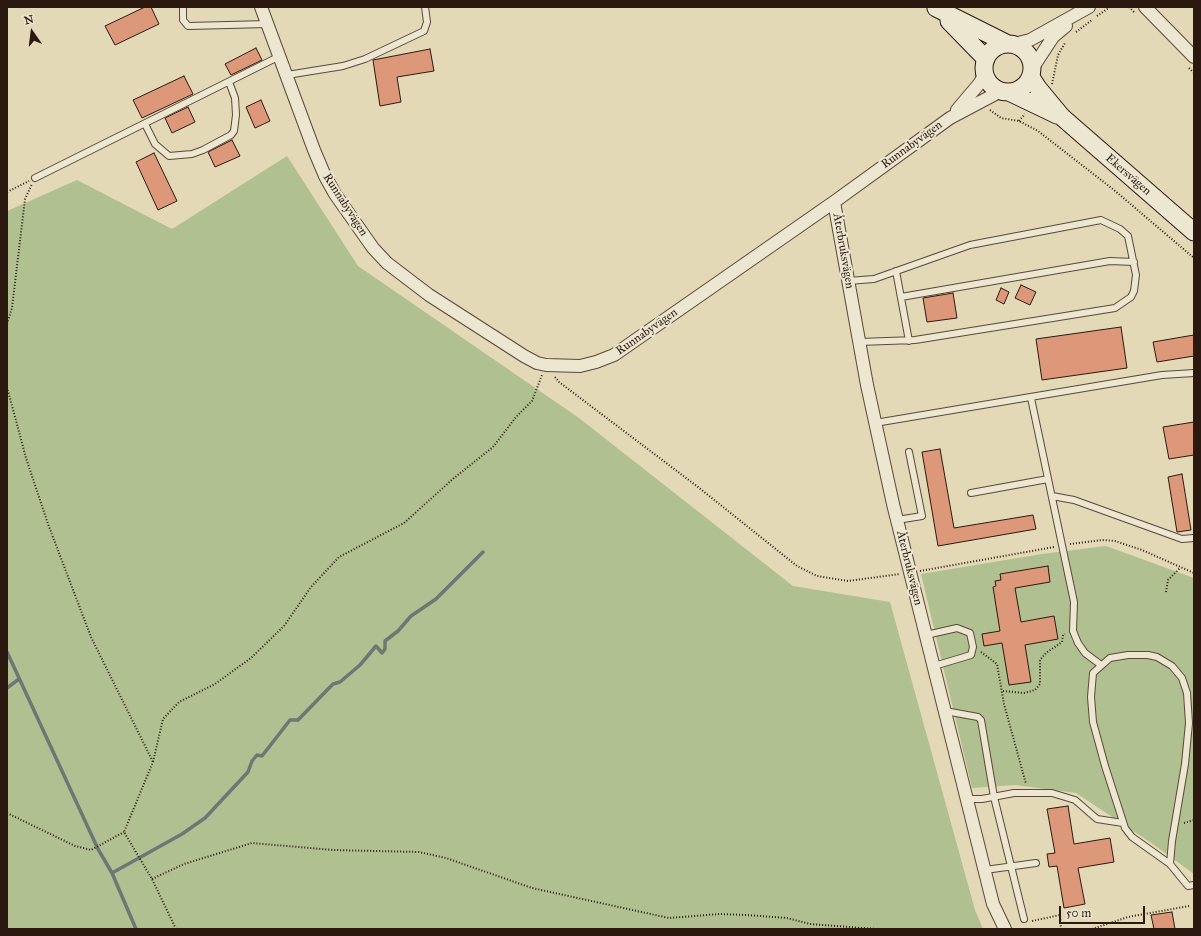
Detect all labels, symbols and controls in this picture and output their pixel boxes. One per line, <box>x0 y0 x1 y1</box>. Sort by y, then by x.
north arrow <box>12 12 52 52</box>
text: N <box>23 12 35 27</box>
street label: Runnabyvägen <box>879 118 945 172</box>
street label: Ekersvägen <box>1102 151 1154 199</box>
street label: Runnabyvägen <box>319 171 371 239</box>
street label: Återbruksvägen <box>829 212 857 290</box>
street label: Runnabyvägen <box>613 305 681 359</box>
street label: Återbruksvägen <box>893 529 925 607</box>
scale bar <box>1061 898 1147 924</box>
text: 50 m <box>1066 906 1091 920</box>

